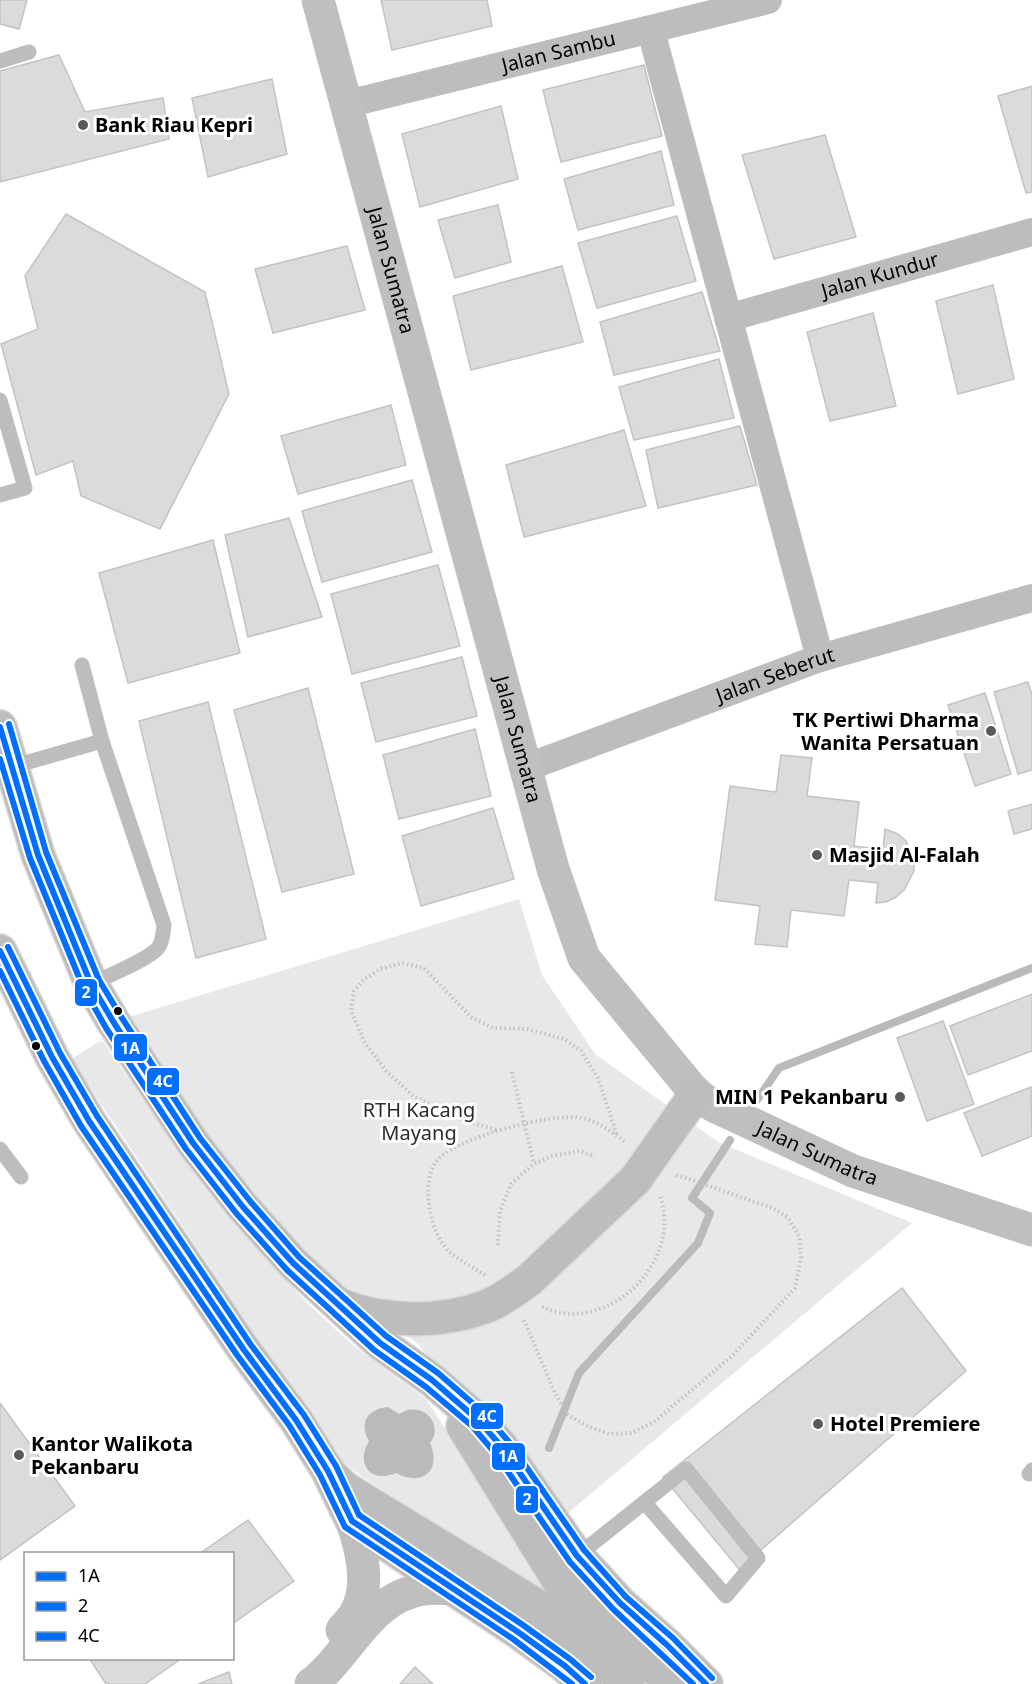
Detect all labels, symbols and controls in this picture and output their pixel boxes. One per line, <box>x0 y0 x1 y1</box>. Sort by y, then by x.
street label: Jalan Sambu <box>497 24 618 79</box>
place label: Bank Riau Kepri <box>95 111 253 138</box>
marker: Bank Riau Kepri <box>76 118 90 132</box>
street label: Jalan Sumatra <box>361 202 422 337</box>
street label: Jalan Kundur <box>816 245 942 304</box>
street label: Jalan Seberut <box>710 641 837 709</box>
street label: Jalan Sumatra <box>488 671 548 806</box>
place label: TK Pertiwi Dharma Wanita Persatuan <box>793 706 979 756</box>
marker: TK Pertiwi Dharma Wanita Persatuan <box>984 724 998 738</box>
place label: Masjid Al-Falah <box>829 841 980 868</box>
marker: Masjid Al-Falah <box>810 848 824 862</box>
line badge: 2 <box>74 978 98 1007</box>
text: 2 <box>81 981 91 1003</box>
unlabelled marker <box>112 1005 124 1017</box>
line badge: 1A <box>113 1033 148 1062</box>
text: 1A <box>120 1037 141 1059</box>
unlabelled marker <box>30 1040 42 1052</box>
line badge: 4C <box>146 1067 180 1096</box>
text: 4C <box>153 1070 173 1092</box>
place label: MIN 1 Pekanbaru <box>715 1083 888 1110</box>
marker: MIN 1 Pekanbaru <box>893 1090 907 1104</box>
park label: RTH Kacang Mayang <box>363 1096 475 1146</box>
street label: Jalan Sumatra <box>751 1113 882 1191</box>
line badge: 4C <box>470 1402 504 1430</box>
text: 4C <box>477 1405 497 1427</box>
place label: Hotel Premiere <box>830 1410 980 1437</box>
marker: Hotel Premiere <box>811 1417 825 1431</box>
place label: Kantor Walikota Pekanbaru <box>31 1430 193 1480</box>
line badge: 1A <box>491 1442 526 1471</box>
text: 1A <box>498 1445 519 1467</box>
marker: Kantor Walikota Pekanbaru <box>12 1448 26 1462</box>
line badge: 2 <box>515 1485 539 1514</box>
text: 2 <box>522 1488 532 1510</box>
legend <box>24 1552 234 1660</box>
text: 1A <box>78 1563 100 1587</box>
text: 2 <box>78 1593 88 1617</box>
text: 4C <box>78 1623 100 1647</box>

